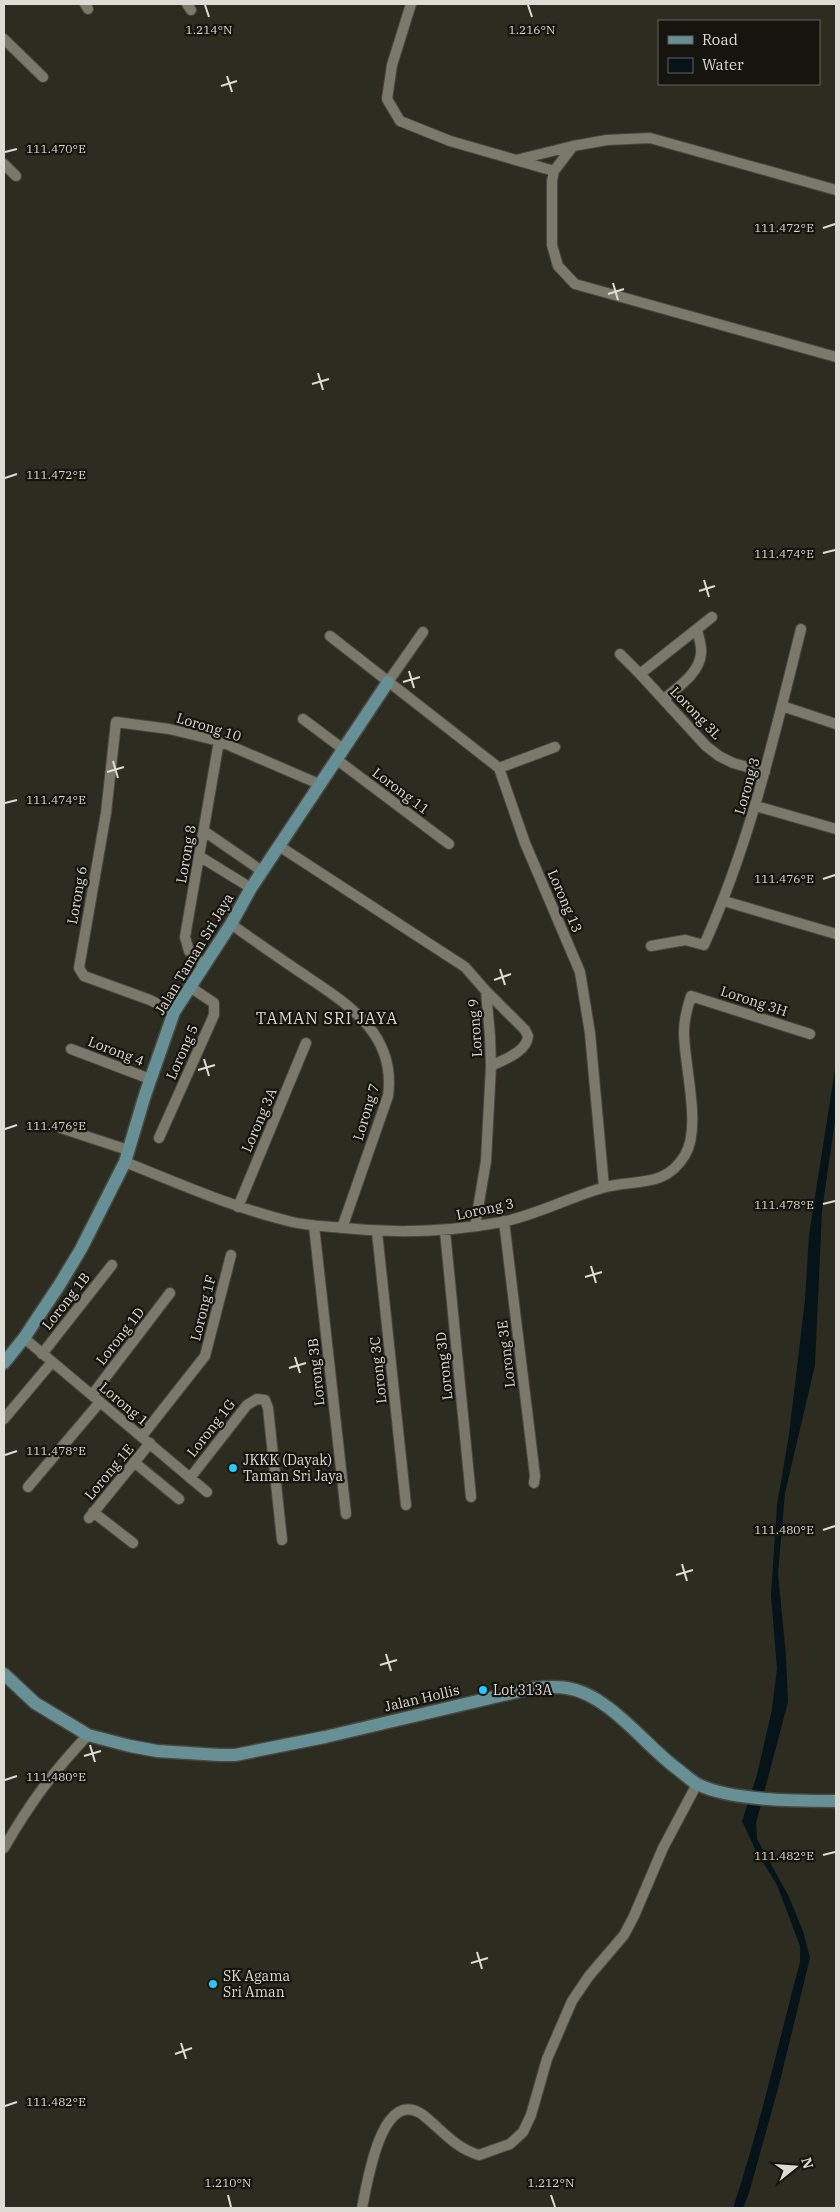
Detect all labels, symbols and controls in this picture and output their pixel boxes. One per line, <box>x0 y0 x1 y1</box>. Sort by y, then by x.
legend <box>658 20 820 85</box>
text: 1.214°N <box>186 22 232 37</box>
text: 1.216°N <box>509 22 555 37</box>
text: Road <box>702 30 738 49</box>
text: Water <box>702 55 744 74</box>
text: 111.470°E <box>26 141 86 156</box>
text: 111.472°E <box>754 220 814 235</box>
text: 111.472°E <box>26 467 86 482</box>
text: 111.474°E <box>754 546 814 561</box>
street label: Lorong 3L <box>666 683 726 743</box>
street label: Lorong 10 <box>174 709 244 745</box>
street label: Lorong 3 <box>730 755 764 817</box>
street label: Lorong 11 <box>369 764 433 818</box>
text: 111.474°E <box>26 792 86 807</box>
street label: Lorong 8 <box>172 824 200 884</box>
street label: Lorong 6 <box>63 865 91 925</box>
street label: Lorong 13 <box>544 867 586 935</box>
text: 111.476°E <box>754 871 814 886</box>
street label: Jalan Taman Sri Jaya <box>151 890 238 1018</box>
street label: Lorong 3H <box>718 982 790 1020</box>
street label: Lorong 9 <box>464 998 486 1058</box>
district label: TAMAN SRI JAYA <box>256 1008 398 1028</box>
street label: Lorong 5 <box>162 1022 202 1082</box>
street label: Lorong 4 <box>85 1032 147 1070</box>
street label: Lorong 7 <box>349 1081 383 1143</box>
street label: Lorong 3A <box>237 1085 281 1155</box>
text: 111.476°E <box>26 1118 86 1133</box>
street label: Lorong 3 <box>455 1194 515 1224</box>
text: 111.478°E <box>754 1197 814 1212</box>
street label: Lorong 1B <box>38 1269 94 1333</box>
street label: Lorong 1F <box>186 1273 220 1343</box>
street label: Lorong 1D <box>92 1303 148 1368</box>
street label: Lorong 3E <box>493 1319 519 1389</box>
street label: Lorong 3D <box>431 1331 457 1401</box>
street label: Lorong 3C <box>366 1335 390 1405</box>
street label: Lorong 3B <box>304 1337 328 1407</box>
street label: Lorong 1 <box>96 1378 152 1430</box>
street label: Lorong 1G <box>183 1395 239 1461</box>
street label: Lorong 1E <box>80 1440 138 1504</box>
text: 111.478°E <box>26 1443 86 1458</box>
place label: JKKK (Dayak) Taman Sri Jaya <box>243 1451 344 1485</box>
marker: JKKK (Dayak) Taman Sri Jaya <box>227 1462 239 1474</box>
text: 111.480°E <box>754 1522 814 1537</box>
street label: Jalan Hollis <box>383 1681 461 1715</box>
place label: Lot 313A <box>493 1681 553 1699</box>
marker: Lot 313A <box>477 1684 489 1696</box>
text: 111.480°E <box>26 1769 86 1784</box>
text: 111.482°E <box>754 1848 814 1863</box>
place label: SK Agama Sri Aman <box>223 1967 291 2001</box>
marker: SK Agama Sri Aman <box>207 1978 219 1990</box>
text: 111.482°E <box>26 2094 86 2109</box>
north arrow <box>770 2142 820 2192</box>
text: N <box>797 2155 818 2171</box>
text: 1.210°N <box>205 2175 251 2190</box>
text: 1.212°N <box>528 2175 574 2190</box>

